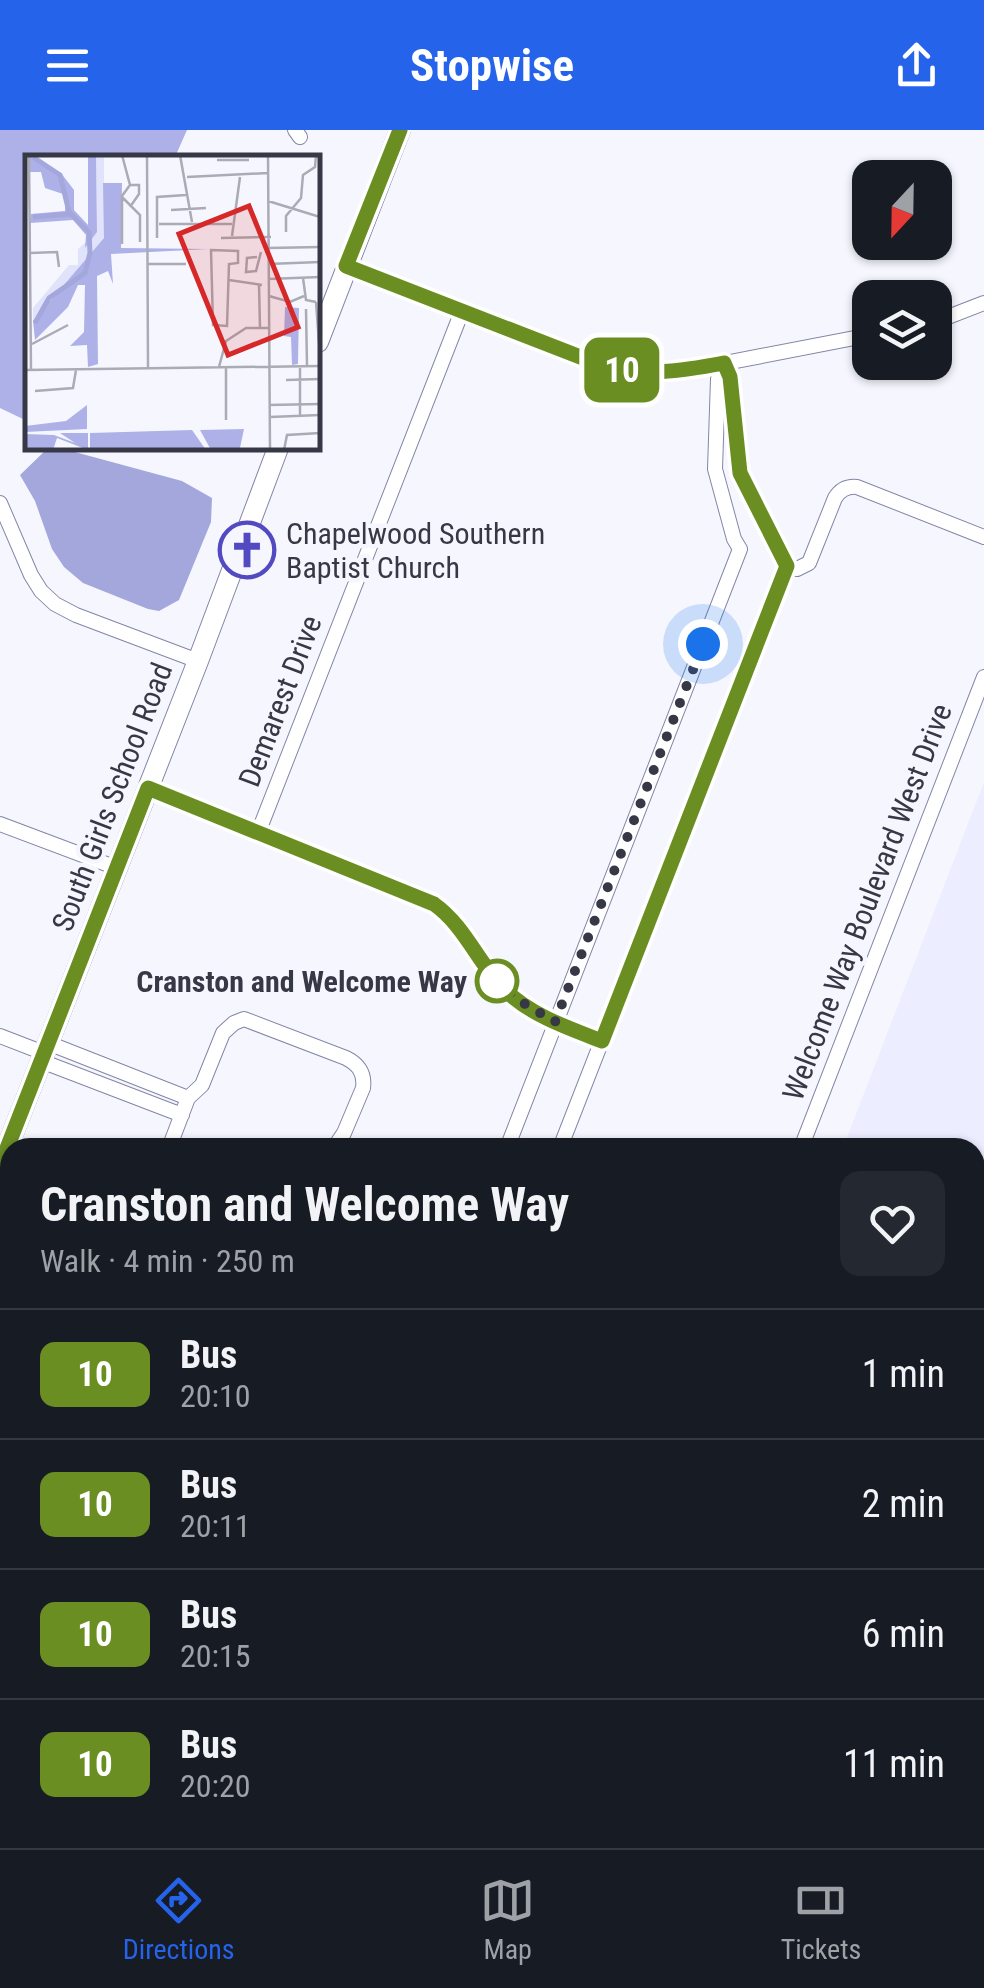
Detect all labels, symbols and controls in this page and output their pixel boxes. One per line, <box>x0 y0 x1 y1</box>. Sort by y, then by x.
icon: menu <box>40 38 95 93</box>
icon: share <box>889 38 944 93</box>
text: Stopwise <box>410 39 574 92</box>
inset map <box>25 155 320 450</box>
north arrow <box>852 160 952 260</box>
map controls <box>852 160 952 380</box>
button: layers <box>852 280 952 380</box>
line badge: 10 <box>577 338 667 402</box>
text: 10 <box>604 350 640 391</box>
place label: Chapelwood Southern Baptist Church <box>286 516 545 585</box>
church icon: Chapelwood Southern Baptist Church <box>217 520 277 580</box>
street label: Demarest Drive <box>231 611 329 791</box>
your location <box>678 619 728 669</box>
street label: South Girls School Road <box>45 658 179 936</box>
street label: Welcome Way Boulevard West Drive <box>775 699 959 1105</box>
marker: Cranston and Welcome Way <box>476 960 518 1002</box>
place label: Cranston and Welcome Way <box>136 964 468 999</box>
button: heart <box>840 1171 945 1276</box>
text: Cranston and Welcome Way <box>40 1176 569 1233</box>
text: Walk · 4 min · 250 m <box>40 1242 295 1280</box>
text: Bus <box>180 1333 237 1377</box>
text: 1 min <box>862 1352 945 1396</box>
text: 10 <box>77 1354 113 1395</box>
text: 20:10 <box>180 1377 251 1415</box>
text: Bus <box>180 1463 237 1507</box>
text: 2 min <box>862 1482 945 1526</box>
text: 10 <box>77 1484 113 1525</box>
text: 20:11 <box>180 1507 251 1545</box>
text: Bus <box>180 1593 237 1637</box>
text: 6 min <box>862 1612 945 1656</box>
text: 10 <box>77 1614 113 1655</box>
text: 20:15 <box>180 1637 251 1675</box>
text: Bus <box>180 1723 237 1767</box>
text: 11 min <box>843 1742 945 1786</box>
text: 10 <box>77 1744 113 1785</box>
text: 20:20 <box>180 1767 251 1805</box>
tab: Directions <box>123 1873 235 1966</box>
tab: Map <box>480 1873 535 1966</box>
tab: Tickets <box>781 1873 861 1966</box>

